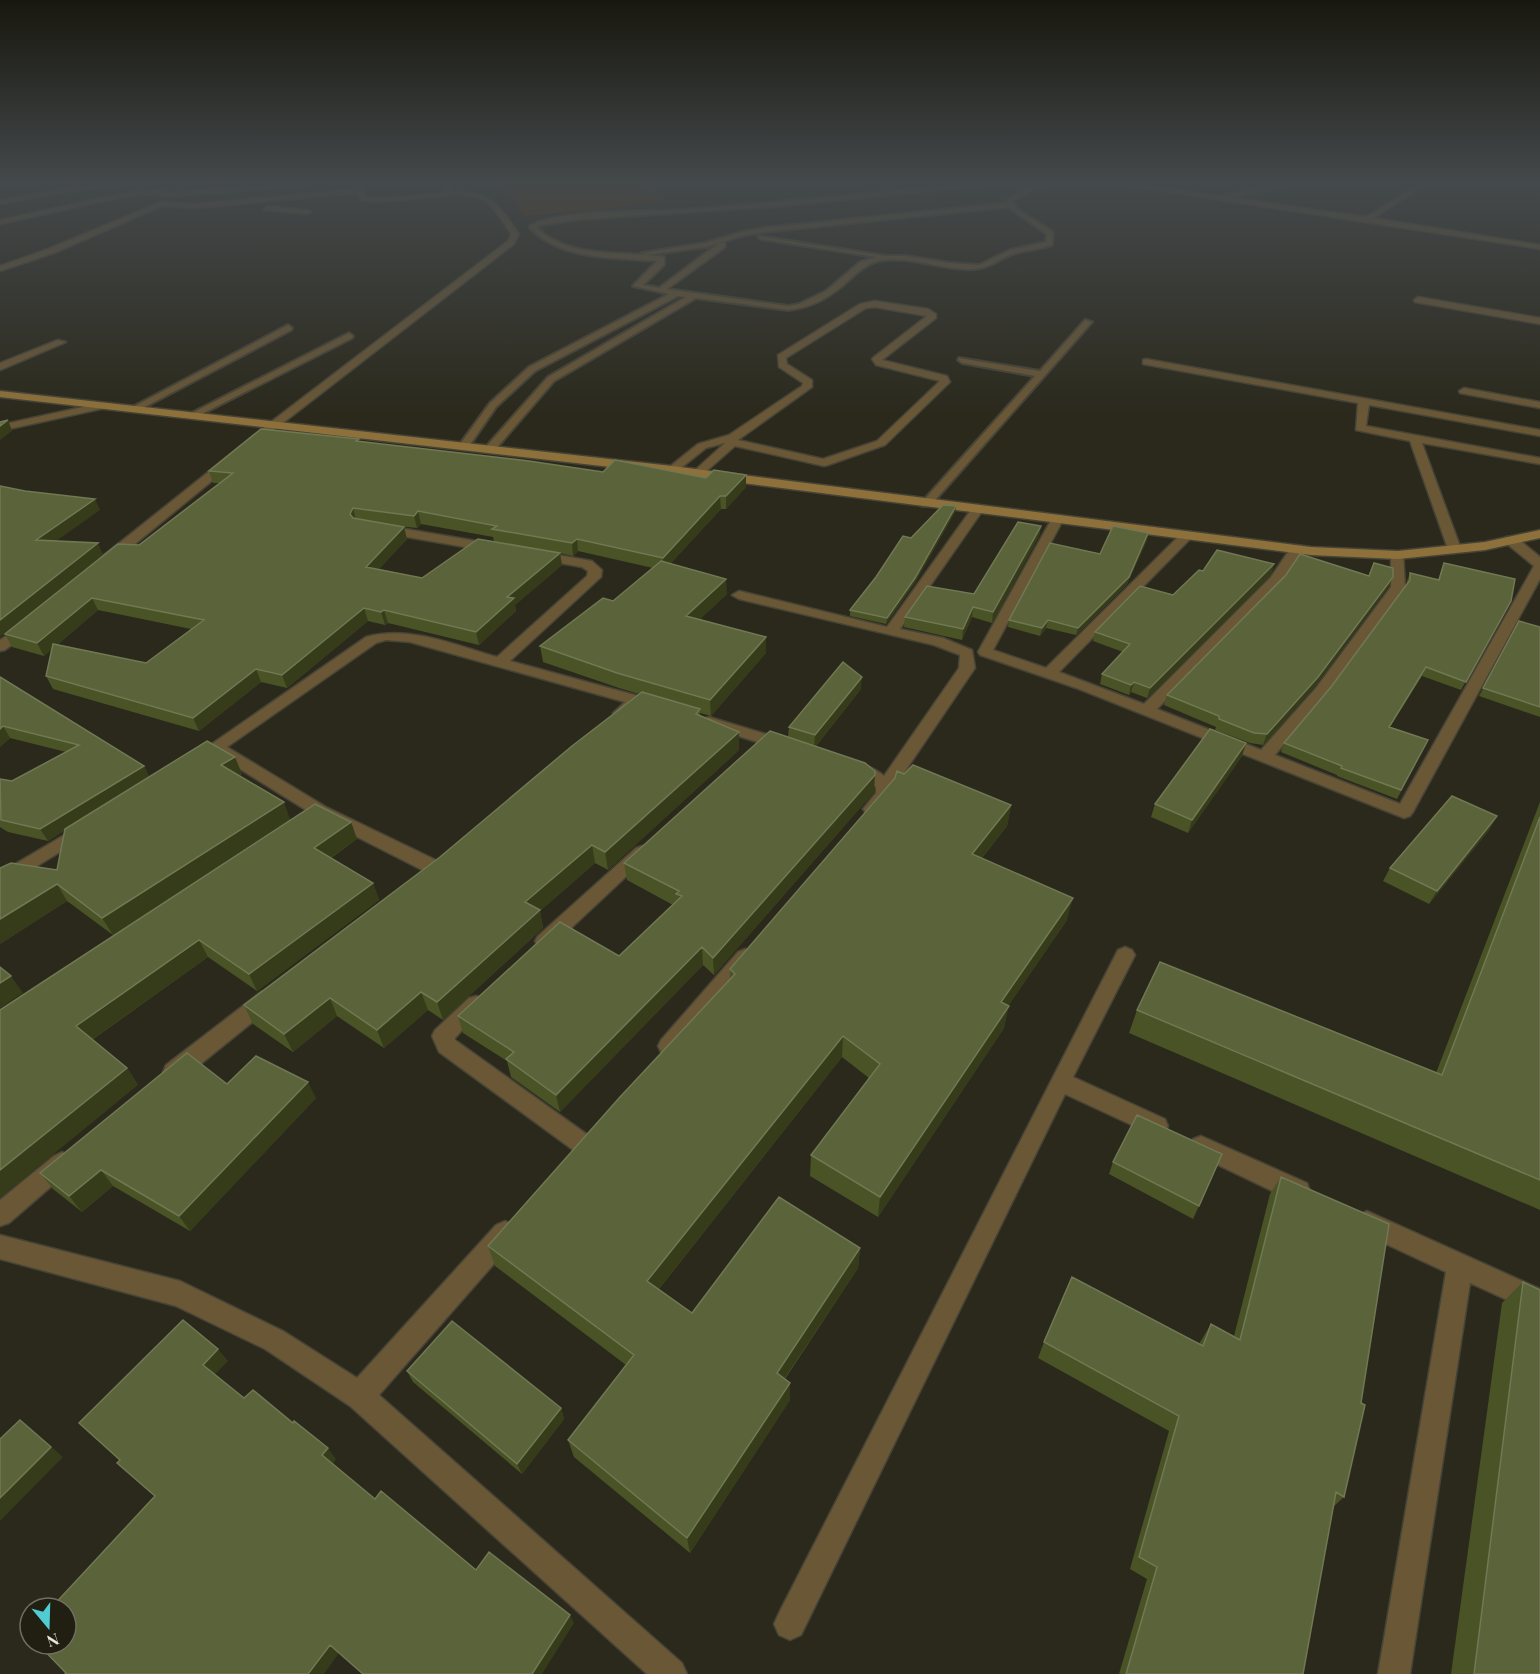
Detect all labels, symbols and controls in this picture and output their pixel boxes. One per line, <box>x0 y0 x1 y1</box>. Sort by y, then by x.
north arrow <box>18 1596 78 1656</box>
text: N <box>44 1629 62 1653</box>

